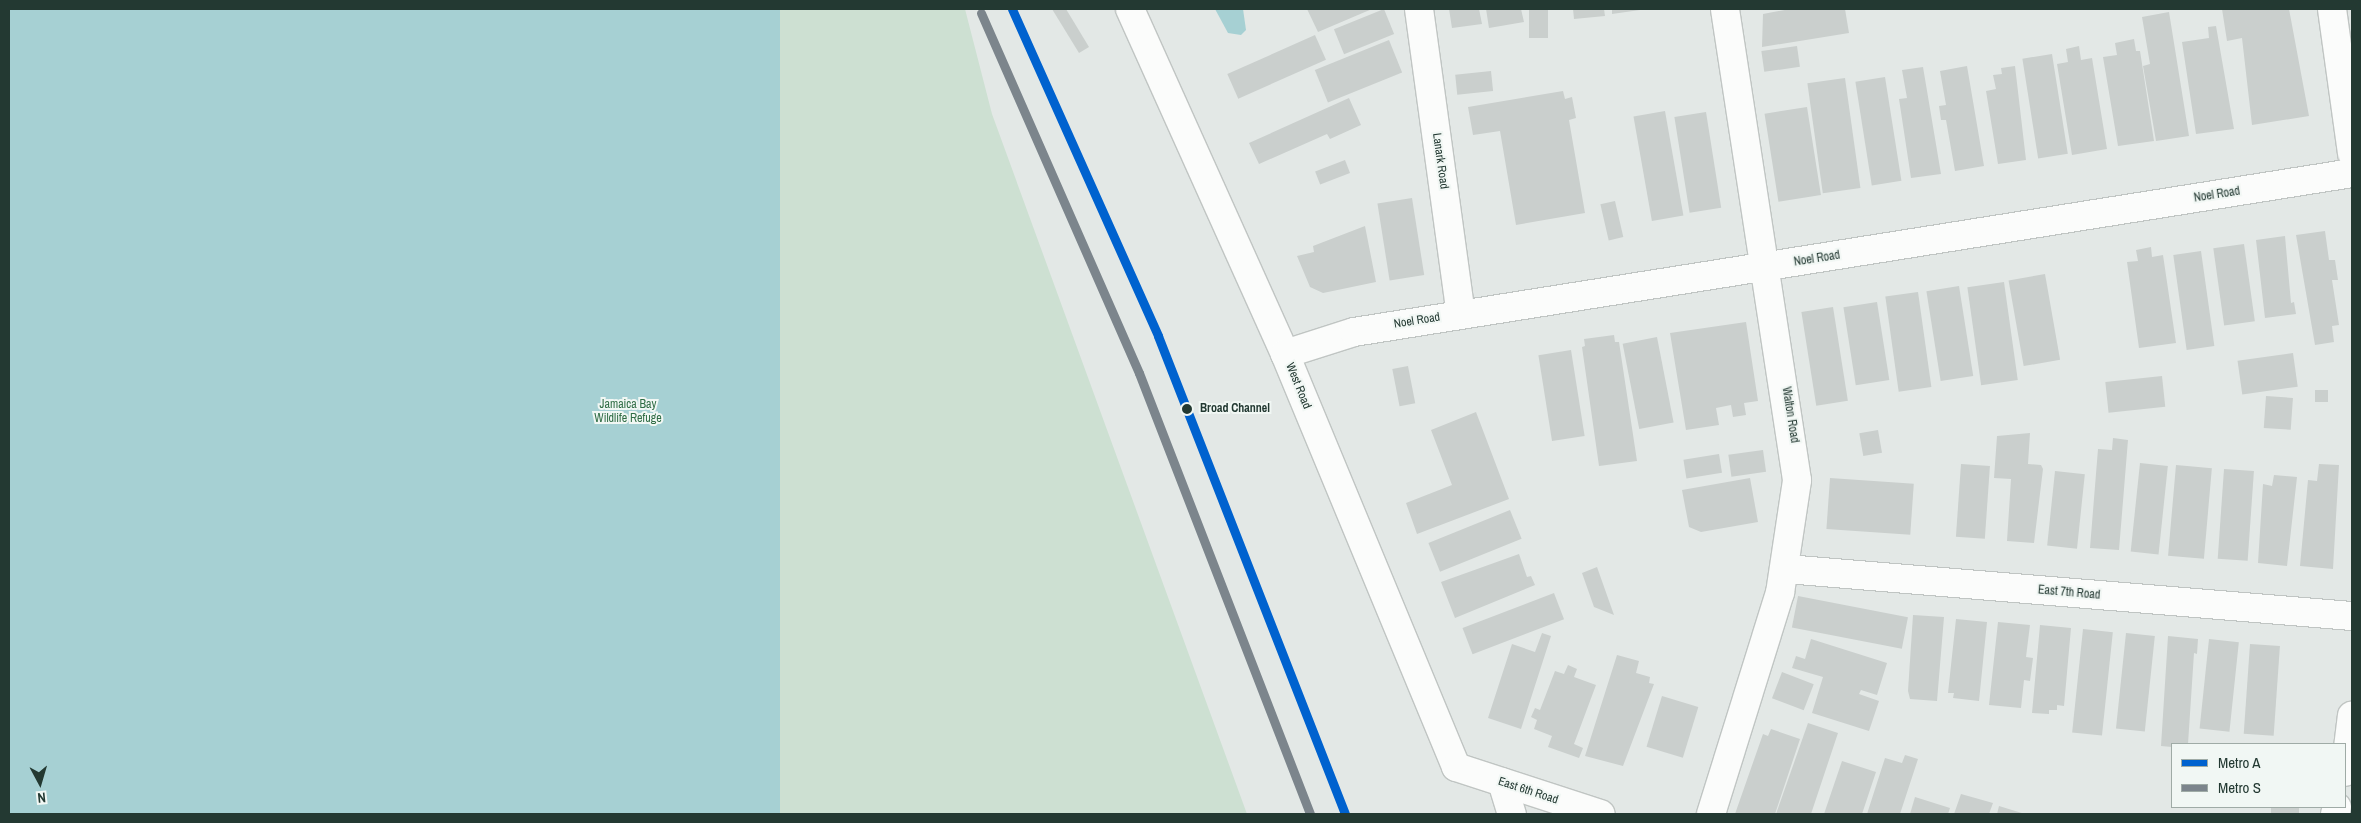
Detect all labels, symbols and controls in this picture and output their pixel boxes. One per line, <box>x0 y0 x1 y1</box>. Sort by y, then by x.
street label: Lanark Road <box>1429 132 1451 190</box>
street label: Noel Road <box>2193 184 2241 206</box>
street label: Noel Road <box>1793 248 1841 270</box>
street label: Noel Road <box>1393 310 1441 332</box>
street label: West Road <box>1282 361 1314 411</box>
street label: Walton Road <box>1778 386 1802 444</box>
park label: Jamaica Bay Wildlife Refuge <box>594 398 662 426</box>
marker: Broad Channel <box>1178 400 1196 418</box>
place label: Broad Channel <box>1200 402 1270 416</box>
street label: East 7th Road <box>2037 583 2101 603</box>
legend <box>2171 743 2346 808</box>
text: Metro A <box>2218 752 2260 773</box>
north arrow <box>15 758 65 808</box>
street label: East 6th Road <box>1496 775 1560 807</box>
text: Metro S <box>2218 777 2261 798</box>
text: N <box>37 789 47 807</box>

